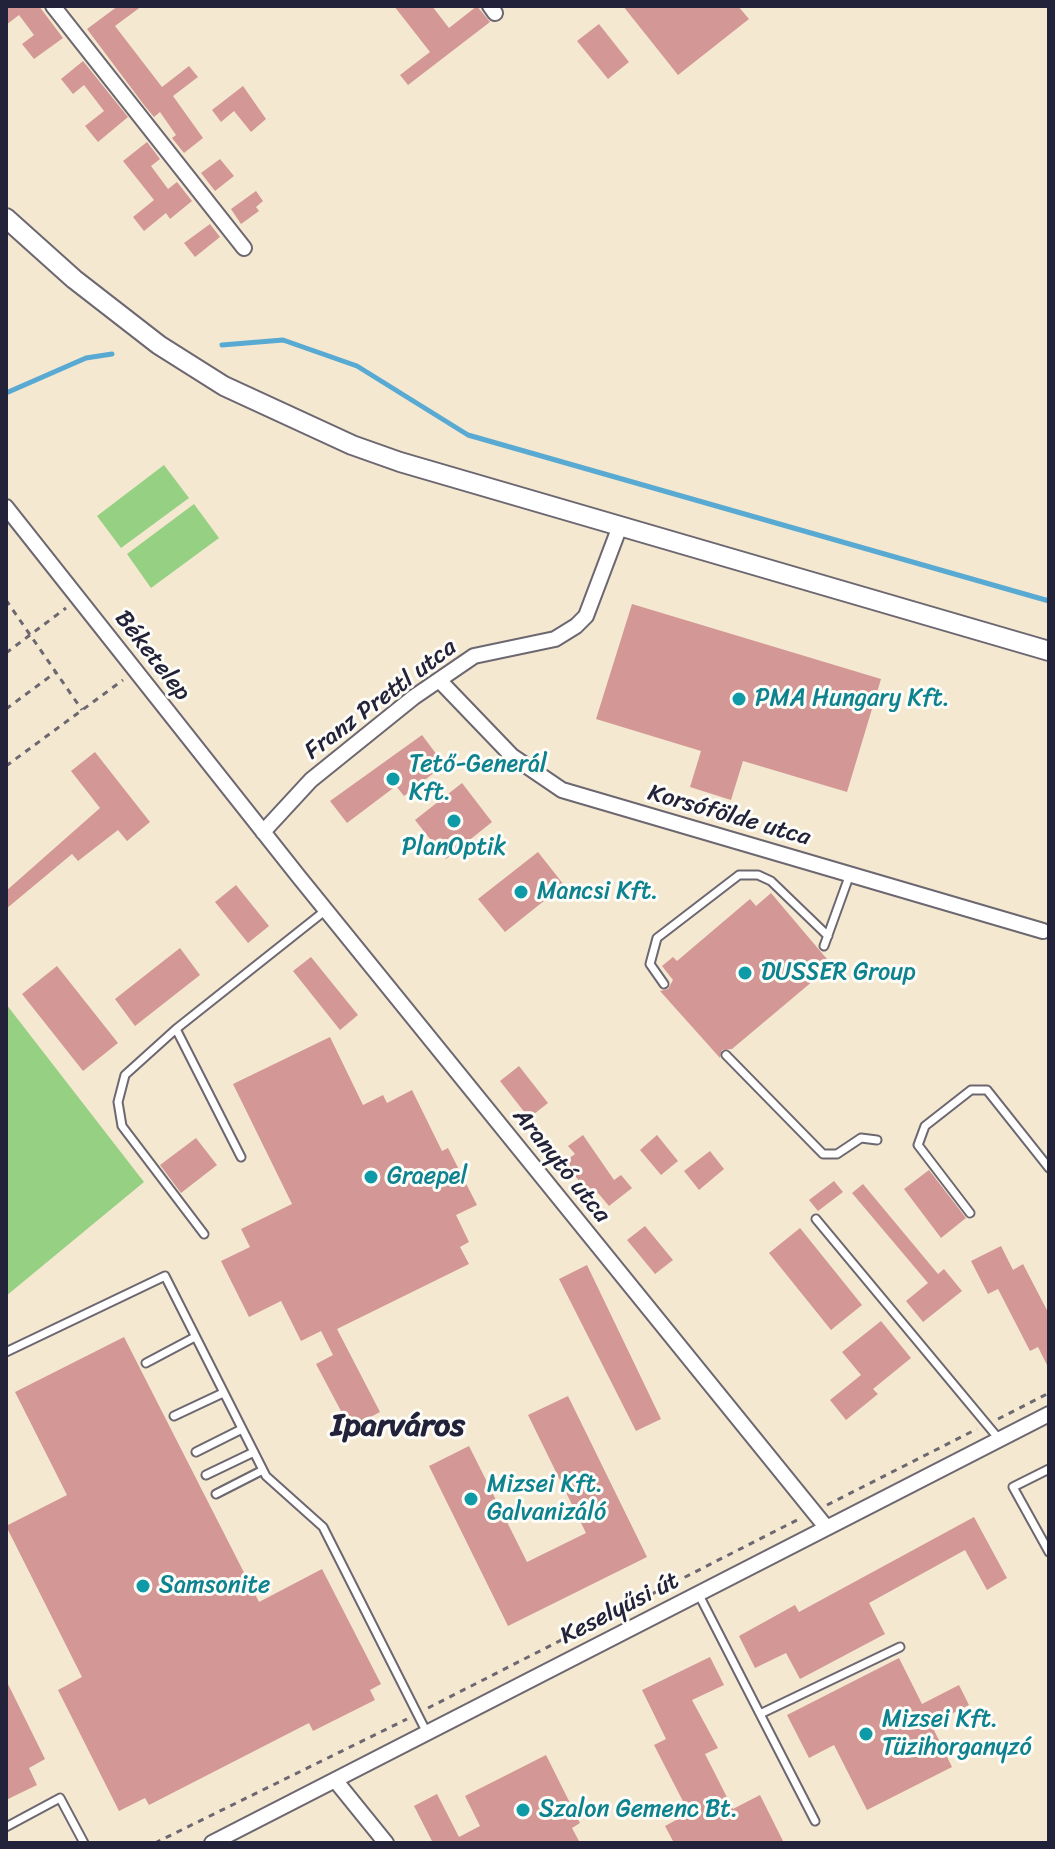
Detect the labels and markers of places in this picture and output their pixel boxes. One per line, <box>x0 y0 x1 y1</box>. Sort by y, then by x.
place label: PMA Hungary Kft. <box>755 685 950 713</box>
marker: PMA Hungary Kft. <box>730 690 748 708</box>
place label: Tető-Generál Kft. <box>409 751 547 807</box>
marker: Tető-Generál Kft. <box>384 770 402 788</box>
marker: PlanOptik <box>445 812 463 830</box>
place label: PlanOptik <box>402 834 506 862</box>
place label: Mancsi Kft. <box>537 878 658 906</box>
marker: Mancsi Kft. <box>512 883 530 901</box>
place label: DUSSER Group <box>761 959 916 987</box>
marker: DUSSER Group <box>736 964 754 982</box>
place label: Graepel <box>387 1163 467 1191</box>
marker: Graepel <box>362 1168 380 1186</box>
place label: Mizsei Kft. Galvanizáló <box>487 1471 606 1527</box>
marker: Mizsei Kft. Galvanizáló <box>462 1490 480 1508</box>
place label: Samsonite <box>159 1572 270 1600</box>
marker: Samsonite <box>134 1577 152 1595</box>
place label: Mizsei Kft. Tüzihorganyzó <box>882 1706 1032 1762</box>
marker: Mizsei Kft. Tüzihorganyzó <box>857 1725 875 1743</box>
place label: Szalon Gemenc Bt. <box>539 1796 738 1824</box>
marker: Szalon Gemenc Bt. <box>514 1801 532 1819</box>

